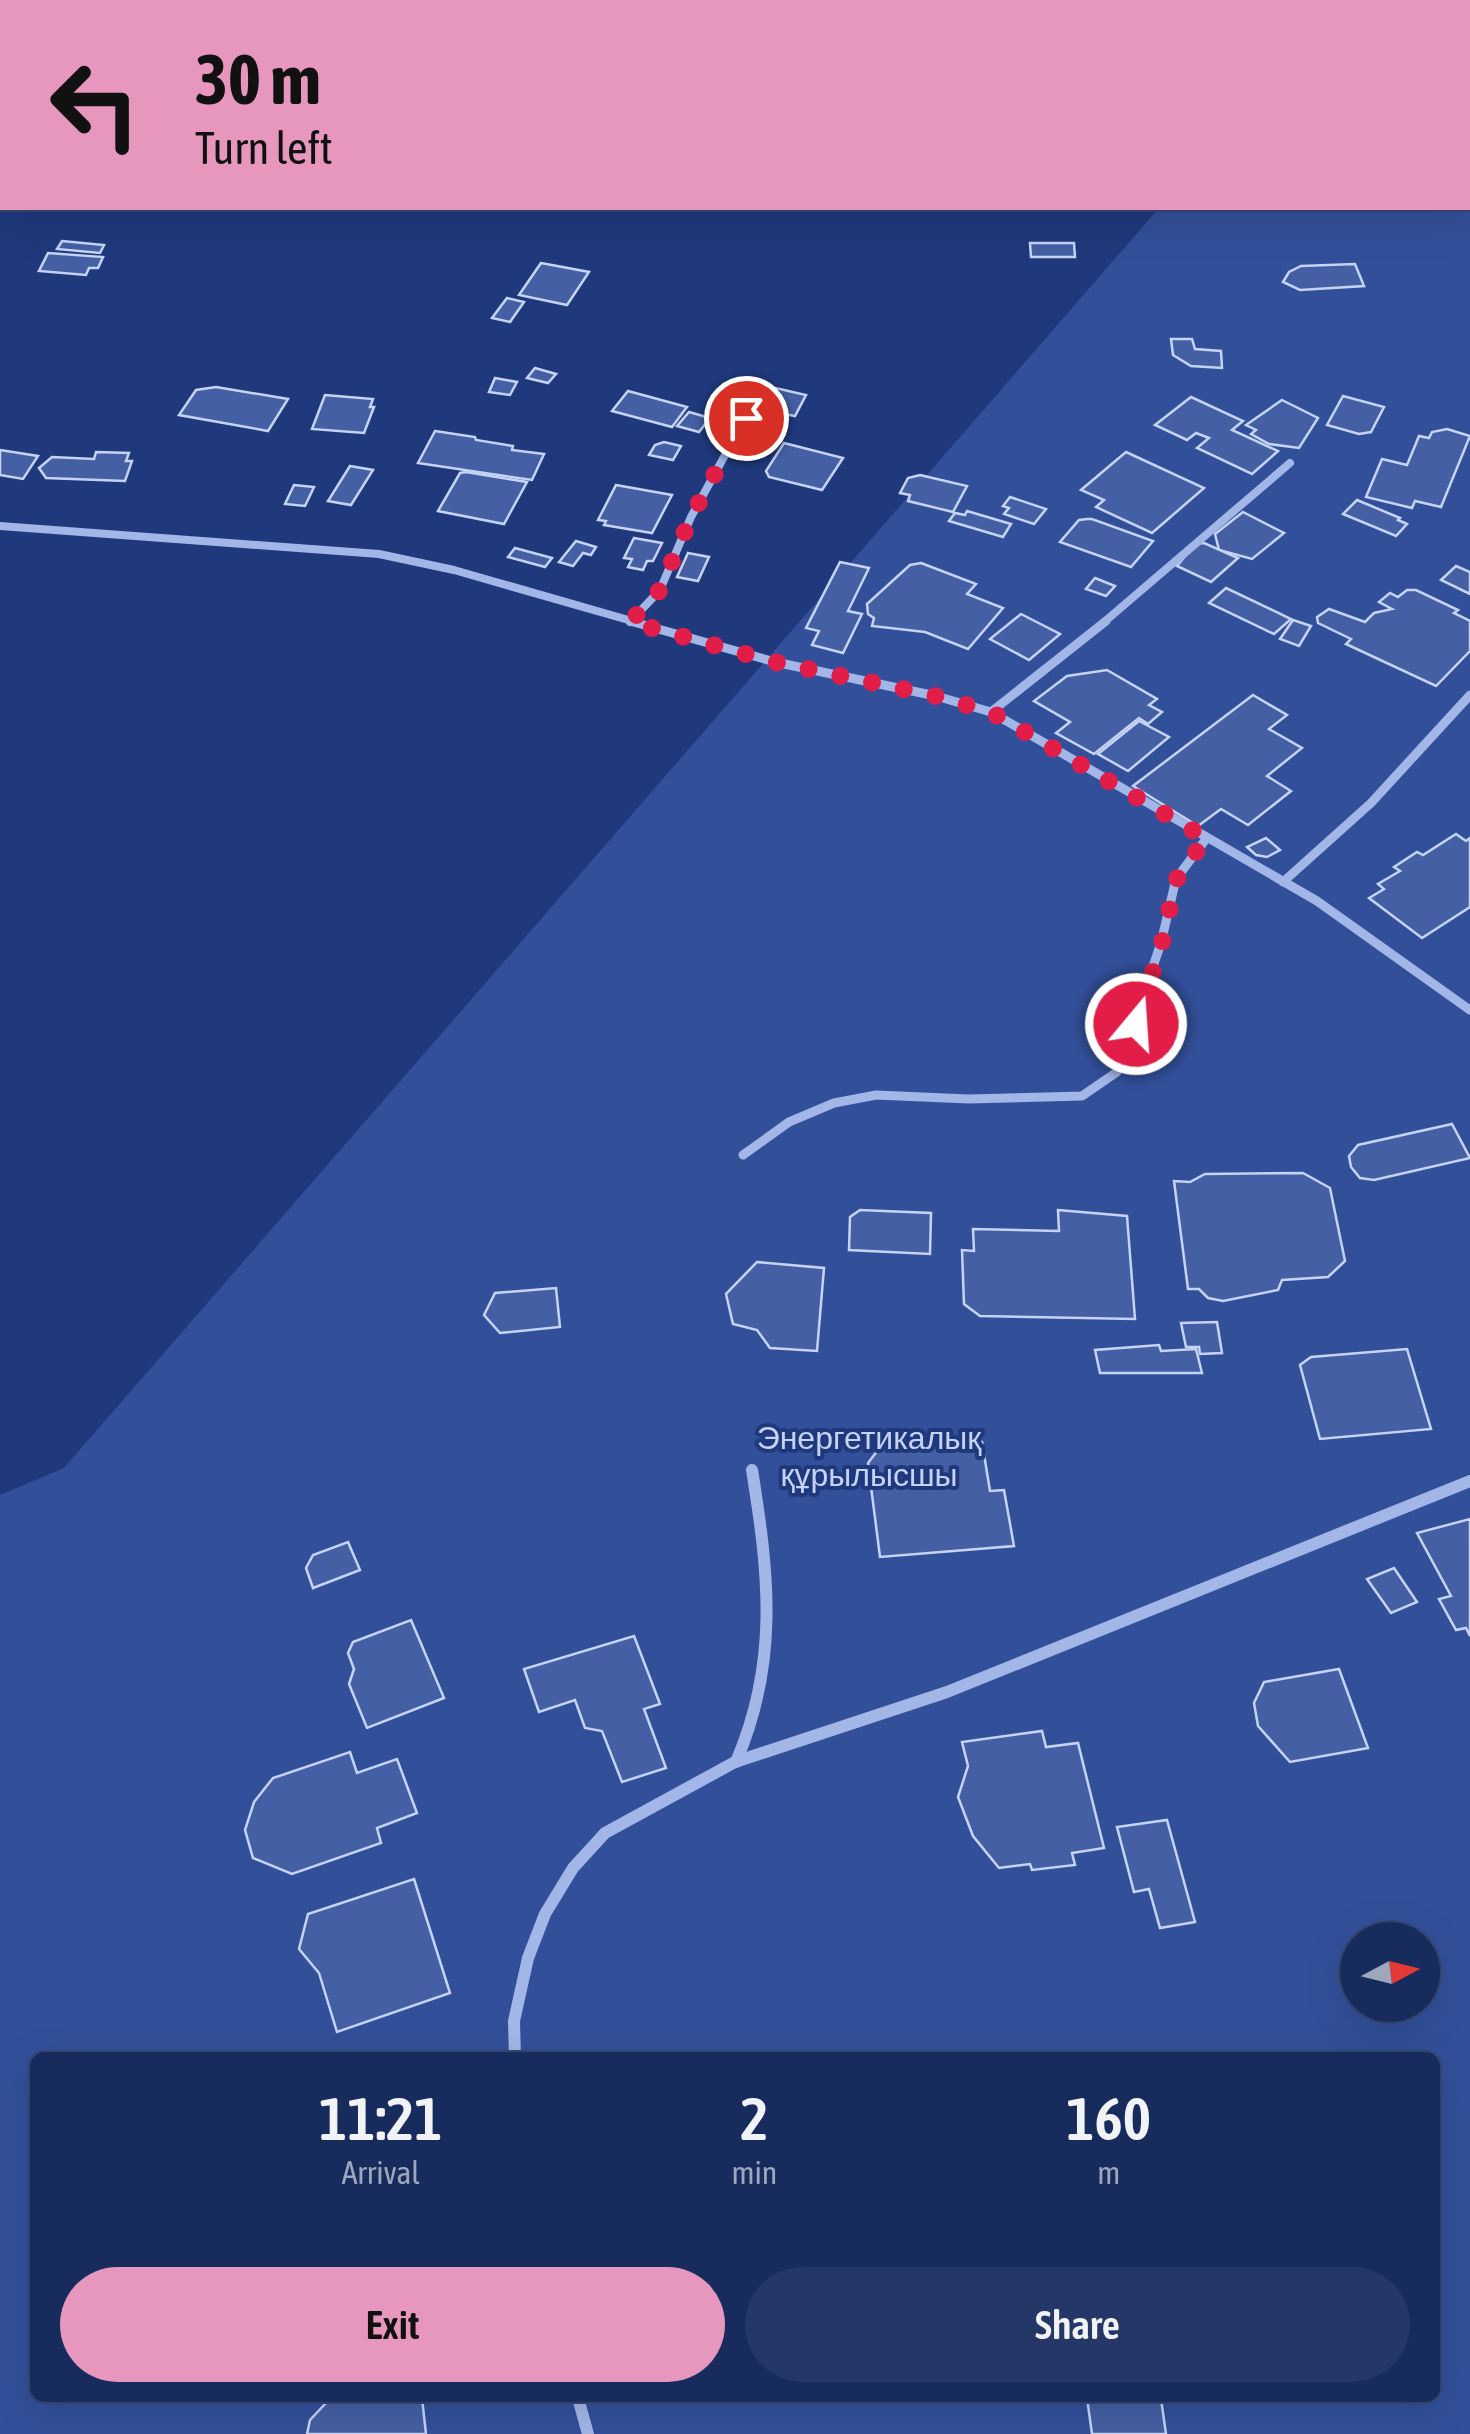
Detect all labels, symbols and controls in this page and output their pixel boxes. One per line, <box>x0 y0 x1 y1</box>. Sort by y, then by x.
text: 30 m <box>195 39 321 119</box>
icon: left <box>30 40 160 170</box>
text: Turn left <box>195 122 333 174</box>
pin <box>704 376 789 461</box>
icon: arrive <box>719 391 774 446</box>
position arrow <box>1084 972 1188 1076</box>
park label: Энергетикалық құрылысшы <box>757 1419 982 1493</box>
north arrow <box>1340 1922 1440 2022</box>
map controls <box>1340 1922 1440 2022</box>
text: 11:21 <box>319 2084 442 2153</box>
text: 2 <box>740 2084 769 2153</box>
text: 160 <box>1066 2084 1151 2153</box>
text: Arrival <box>342 2154 420 2191</box>
text: min <box>731 2154 777 2191</box>
text: m <box>1097 2154 1120 2191</box>
button: Exit <box>60 2267 725 2382</box>
button: Share <box>745 2267 1410 2382</box>

